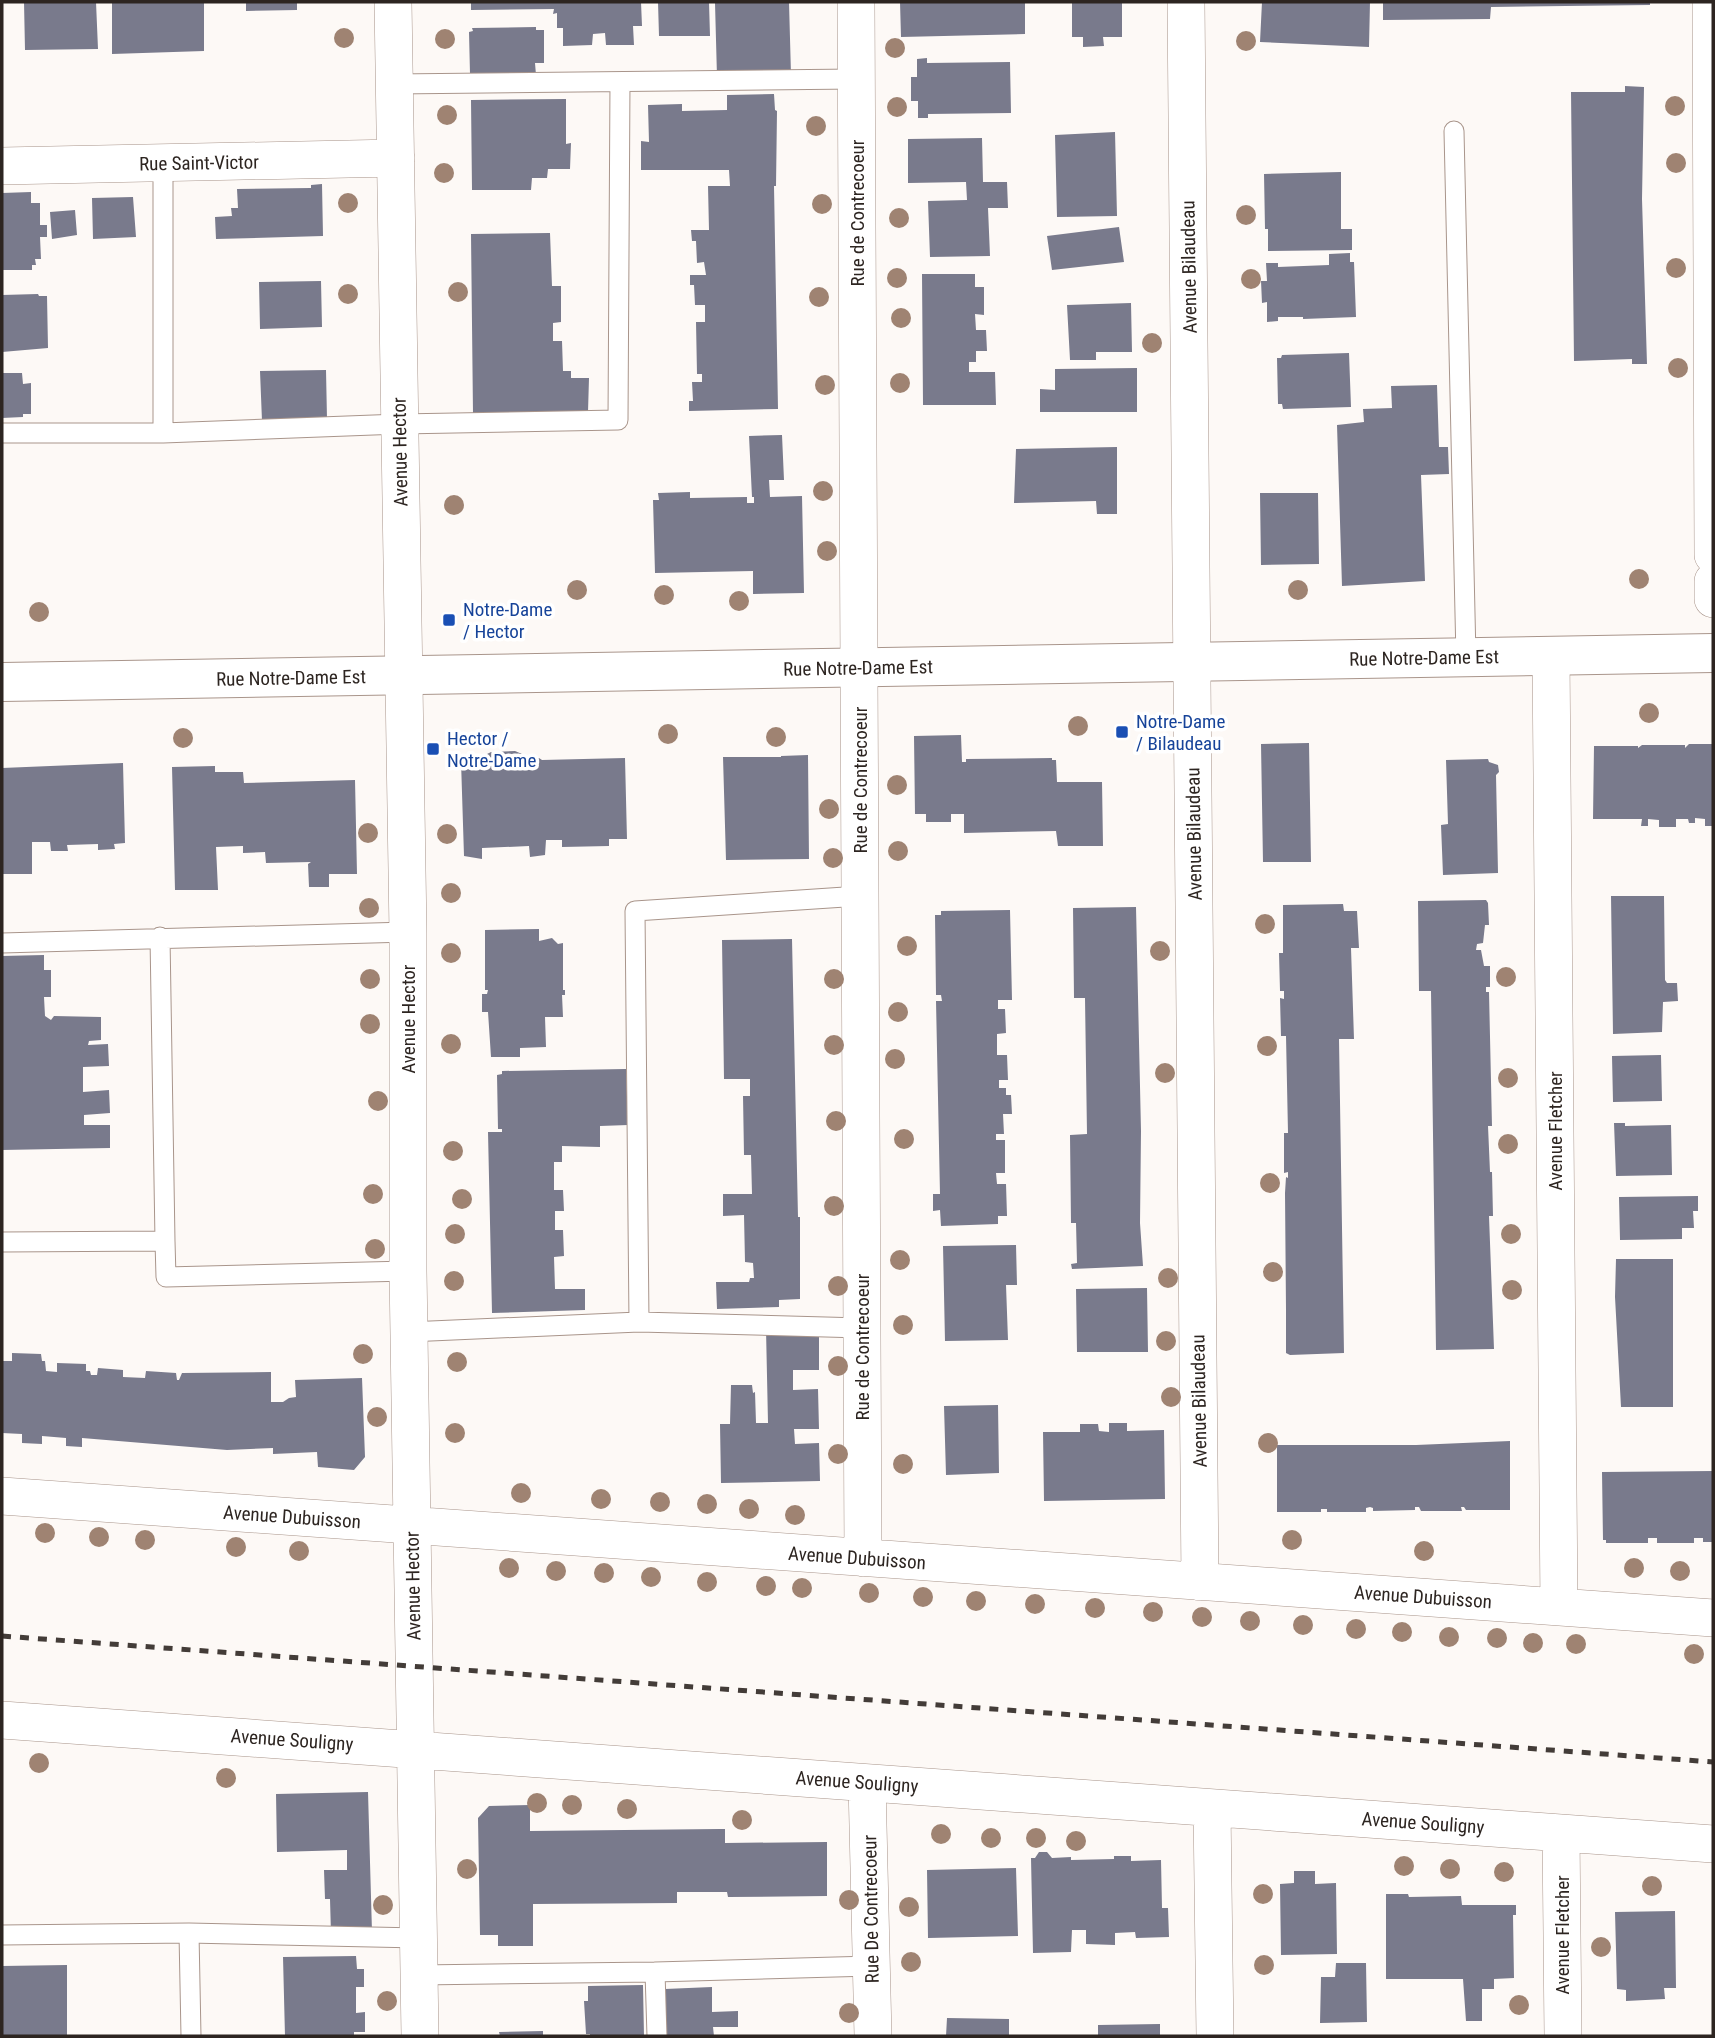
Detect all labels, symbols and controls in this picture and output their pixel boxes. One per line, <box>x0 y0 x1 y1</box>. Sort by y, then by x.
street label: Rue de Contrecoeur <box>846 139 869 287</box>
street label: Rue Saint-Victor <box>139 150 259 176</box>
street label: Avenue Bilaudeau <box>1176 200 1202 334</box>
street label: Avenue Hector <box>388 397 412 507</box>
place label: Notre-Dame / Hector <box>463 598 552 643</box>
marker: Notre-Dame / Hector <box>441 612 457 628</box>
street label: Rue Notre-Dame Est <box>1349 645 1499 671</box>
street label: Rue Notre-Dame Est <box>783 655 933 681</box>
street label: Rue Notre-Dame Est <box>216 665 366 691</box>
street label: Rue de Contrecoeur <box>849 706 872 854</box>
place label: Notre-Dame / Bilaudeau <box>1136 710 1225 755</box>
marker: Notre-Dame / Bilaudeau <box>1114 724 1130 740</box>
place label: Hector / Notre-Dame <box>447 727 536 772</box>
marker: Hector / Notre-Dame <box>425 741 441 757</box>
street label: Avenue Bilaudeau <box>1181 767 1207 901</box>
street label: Avenue Hector <box>397 964 420 1074</box>
street label: Avenue Fletcher <box>1544 1071 1567 1191</box>
street label: Rue de Contrecoeur <box>851 1273 874 1421</box>
street label: Avenue Bilaudeau <box>1186 1334 1212 1468</box>
street label: Avenue Dubuisson <box>222 1501 362 1533</box>
street label: Avenue Hector <box>401 1531 425 1641</box>
street label: Avenue Dubuisson <box>787 1542 927 1574</box>
street label: Avenue Dubuisson <box>1353 1581 1493 1613</box>
street label: Avenue Souligny <box>230 1724 354 1756</box>
street label: Avenue Souligny <box>795 1766 919 1798</box>
street label: Avenue Souligny <box>1361 1807 1485 1839</box>
street label: Rue De Contrecoeur <box>858 1834 884 1983</box>
street label: Avenue Fletcher <box>1551 1875 1574 1995</box>

